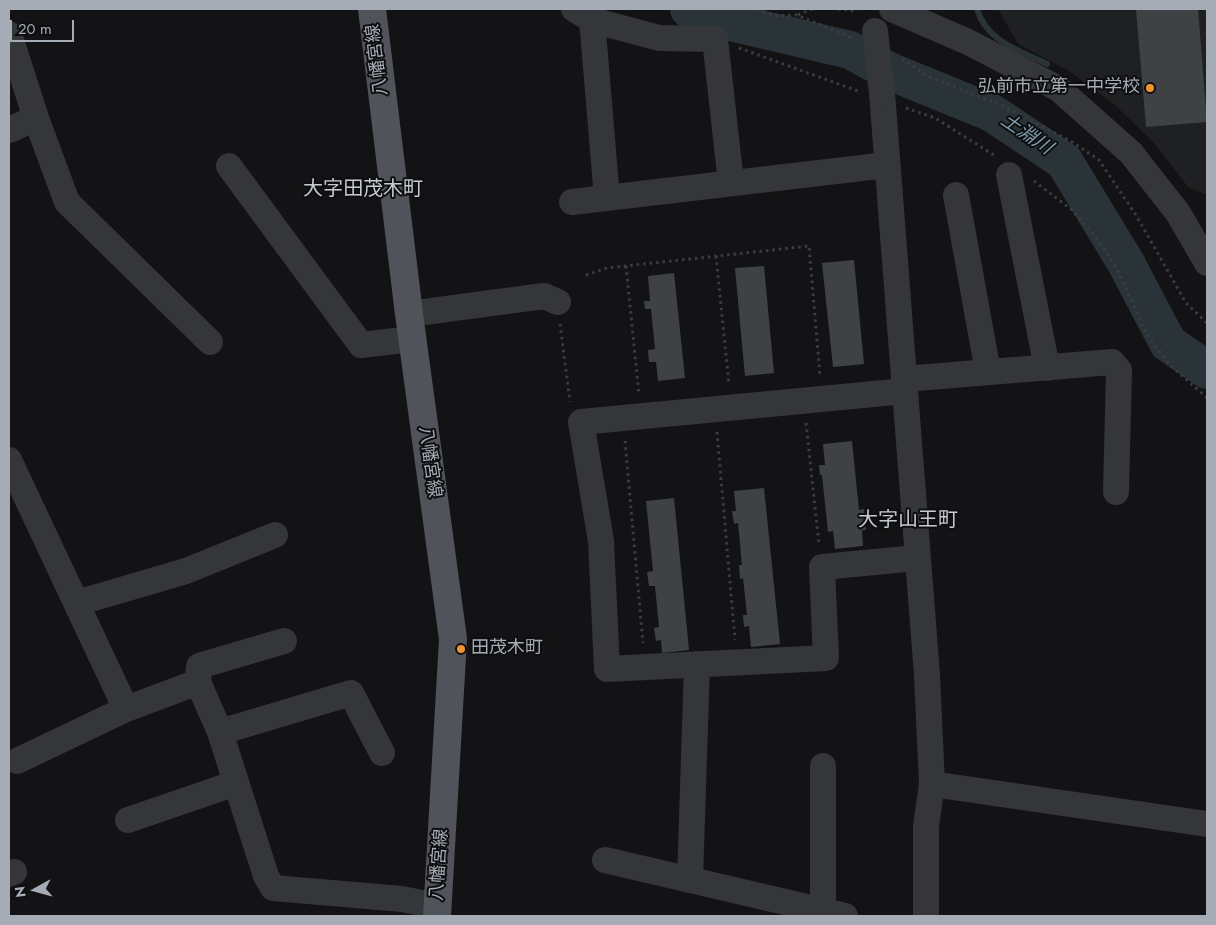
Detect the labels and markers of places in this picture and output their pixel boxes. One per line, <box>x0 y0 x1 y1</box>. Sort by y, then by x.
place label: 弘前市立第一中学校 <box>978 77 1140 99</box>
marker: 弘前市立第一中学校 <box>1144 82 1156 94</box>
place label: 田茂木町 <box>471 638 543 660</box>
marker: 田茂木町 <box>455 643 467 655</box>

